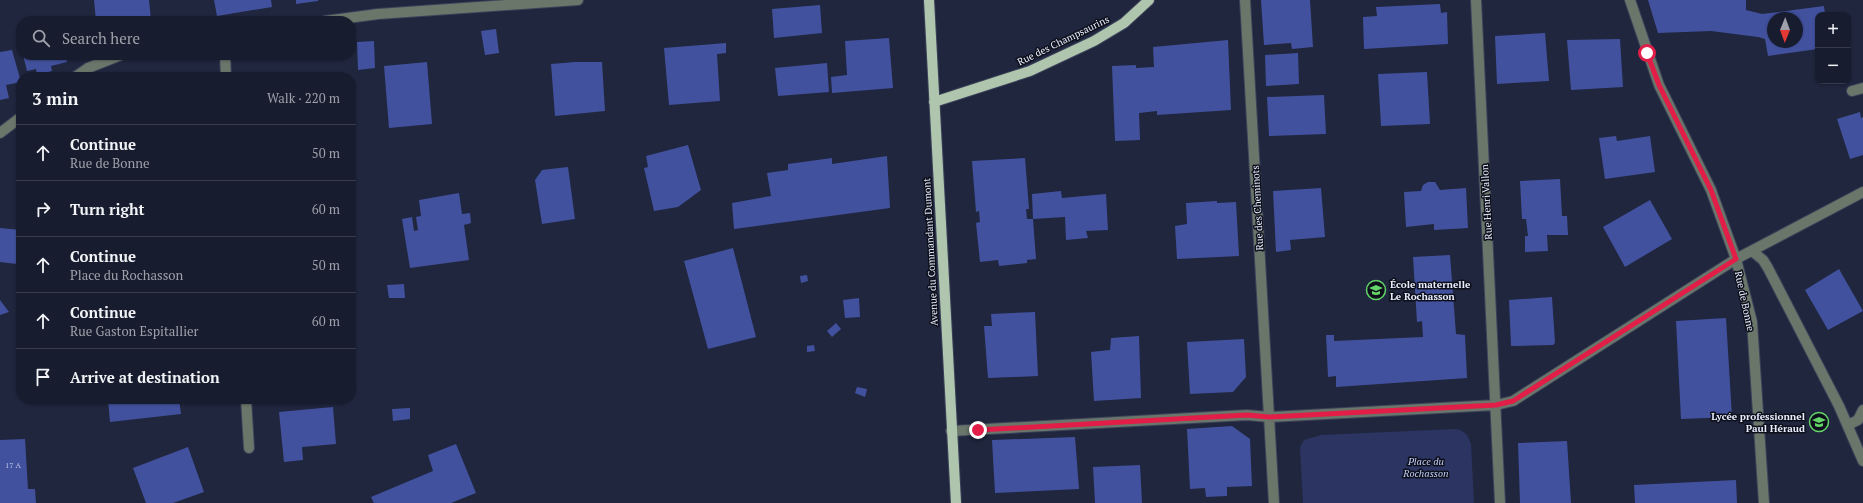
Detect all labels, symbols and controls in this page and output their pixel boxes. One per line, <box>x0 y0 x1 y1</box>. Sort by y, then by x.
north arrow <box>1767 12 1803 48</box>
map controls <box>1815 12 1851 84</box>
button: + <box>1815 12 1851 48</box>
street label: Rue des Champsaurins <box>1015 13 1111 68</box>
search box <box>16 16 356 60</box>
icon: search <box>30 27 52 49</box>
text: Search here <box>62 28 140 48</box>
route start <box>1638 44 1656 62</box>
button: − <box>1815 48 1851 84</box>
text: 3 min <box>32 87 79 110</box>
text: Walk · 220 m <box>267 89 340 107</box>
text: Continue <box>70 134 136 154</box>
icon: ahead <box>32 142 54 164</box>
text: 50 m <box>312 144 340 162</box>
text: Rue de Bonne <box>70 154 150 172</box>
street label: Rue Henri Vallon <box>1478 164 1495 240</box>
street label: Rue des Cheminots <box>1249 165 1266 251</box>
street label: Avenue du Commandant Dumont <box>920 177 941 326</box>
icon: right <box>32 198 54 220</box>
text: Turn right <box>70 199 145 219</box>
text: 60 m <box>312 200 340 218</box>
text: Continue <box>70 246 136 266</box>
icon: ahead <box>32 254 54 276</box>
text: 50 m <box>312 256 340 274</box>
text: Place du Rochasson <box>70 266 183 284</box>
street label: Rue de Bonne <box>1732 270 1757 332</box>
place label: École maternelle Le Rochasson <box>1390 278 1471 303</box>
school or university icon: École maternelle Le Rochasson <box>1365 279 1387 301</box>
text: Continue <box>70 302 136 322</box>
icon: ahead <box>32 310 54 332</box>
text: 60 m <box>312 312 340 330</box>
text: Rue Gaston Espitallier <box>70 322 199 340</box>
icon: arrive <box>32 366 54 388</box>
text: Arrive at destination <box>70 367 220 387</box>
place label: Lycée professionnel Paul Héraud <box>1711 410 1806 435</box>
school or university icon: Lycée professionnel Paul Héraud <box>1808 411 1830 433</box>
route end <box>969 421 987 439</box>
park label: Place du Rochasson <box>1402 455 1449 480</box>
house number: 17 A <box>5 460 21 470</box>

